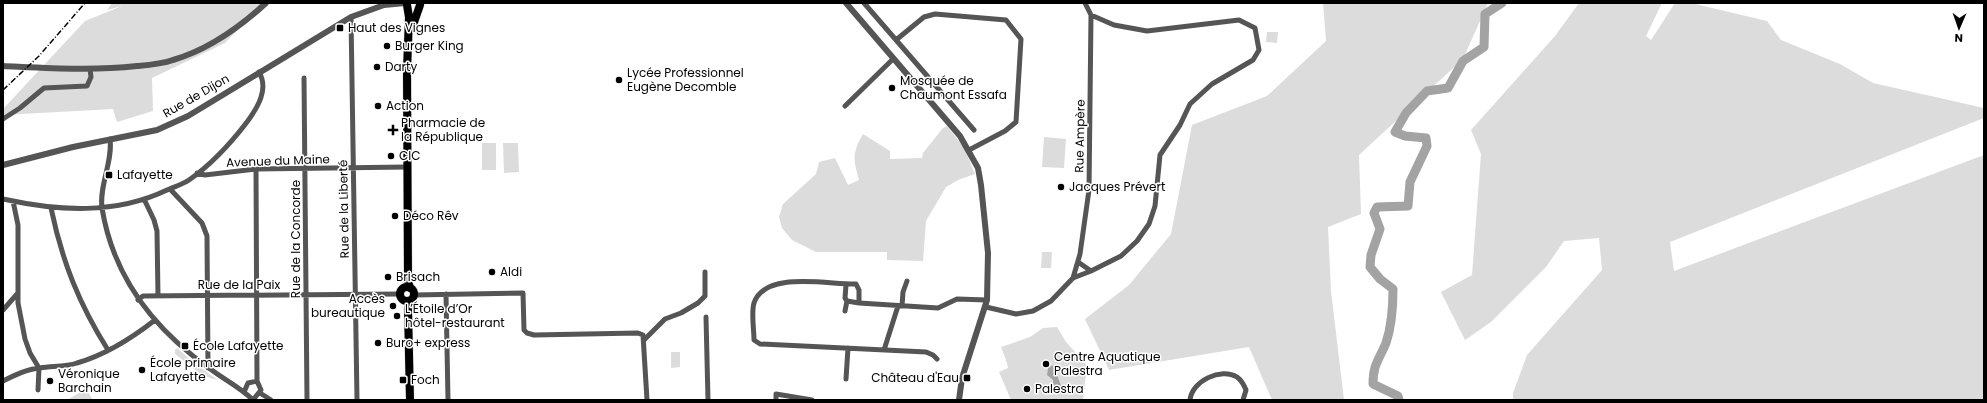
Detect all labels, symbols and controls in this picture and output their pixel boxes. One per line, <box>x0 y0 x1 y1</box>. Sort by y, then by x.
north arrow <box>1939 8 1979 48</box>
place label: Haut des Vignes <box>348 19 445 36</box>
marker: Haut des Vignes <box>335 23 345 33</box>
text: N <box>1954 30 1963 46</box>
place label: Burger King <box>395 37 464 54</box>
marker: Burger King <box>382 41 392 51</box>
place label: Darty <box>385 58 417 75</box>
marker: Darty <box>372 62 382 72</box>
place label: Lycée Professionnel Eugène Decomble <box>627 64 744 95</box>
street label: Rue de Dijon <box>159 70 232 121</box>
place label: Mosquée de Chaumont Essafa <box>900 72 1007 103</box>
marker: Lycée Professionnel Eugène Decomble <box>614 75 624 85</box>
marker: Mosquée de Chaumont Essafa <box>887 83 897 93</box>
place label: Action <box>386 97 424 114</box>
street label: Rue Ampère <box>1070 99 1089 173</box>
marker: Action <box>373 101 383 111</box>
place label: Pharmacie de la République <box>401 114 485 145</box>
marker: Pharmacie de la République <box>388 125 398 135</box>
place label: CIC <box>399 147 420 164</box>
street label: Avenue du Maine <box>226 150 330 171</box>
marker: CIC <box>386 151 396 161</box>
street label: Rue de la Liberté <box>334 160 353 258</box>
place label: Lafayette <box>117 166 173 183</box>
marker: Lafayette <box>104 170 114 180</box>
place label: Jacques Prévert <box>1069 178 1165 195</box>
street label: Rue de la Concorde <box>287 180 304 298</box>
marker: Jacques Prévert <box>1056 182 1066 192</box>
place label: Déco Rêv <box>403 207 459 224</box>
marker: Déco Rêv <box>390 211 400 221</box>
place label: Aldi <box>500 263 522 280</box>
marker: Aldi <box>487 267 497 277</box>
place label: Brisach <box>396 268 440 285</box>
marker: Brisach <box>383 272 393 282</box>
street label: Rue de la Paix <box>198 276 280 293</box>
place label: Accès bureautique <box>311 290 385 321</box>
place label: L’Étoile d’Or hôtel-restaurant <box>405 300 505 331</box>
marker: Accès bureautique <box>388 301 398 311</box>
marker: L’Étoile d’Or hôtel-restaurant <box>392 311 402 321</box>
place label: Buro+ express <box>386 334 470 351</box>
place label: École Lafayette <box>193 337 283 354</box>
marker: Buro+ express <box>373 338 383 348</box>
marker: École Lafayette <box>180 341 190 351</box>
place label: Centre Aquatique Palestra <box>1054 348 1160 379</box>
place label: École primaire Lafayette <box>150 354 236 385</box>
marker: Centre Aquatique Palestra <box>1041 359 1051 369</box>
place label: Véronique Barchain <box>58 365 120 396</box>
marker: École primaire Lafayette <box>137 365 147 375</box>
place label: Château d'Eau <box>871 369 959 386</box>
place label: Foch <box>411 371 440 388</box>
marker: Château d'Eau <box>962 373 972 383</box>
marker: Foch <box>398 375 408 385</box>
marker: Véronique Barchain <box>45 376 55 386</box>
place label: Palestra <box>1035 380 1084 397</box>
marker: Palestra <box>1022 384 1032 394</box>

